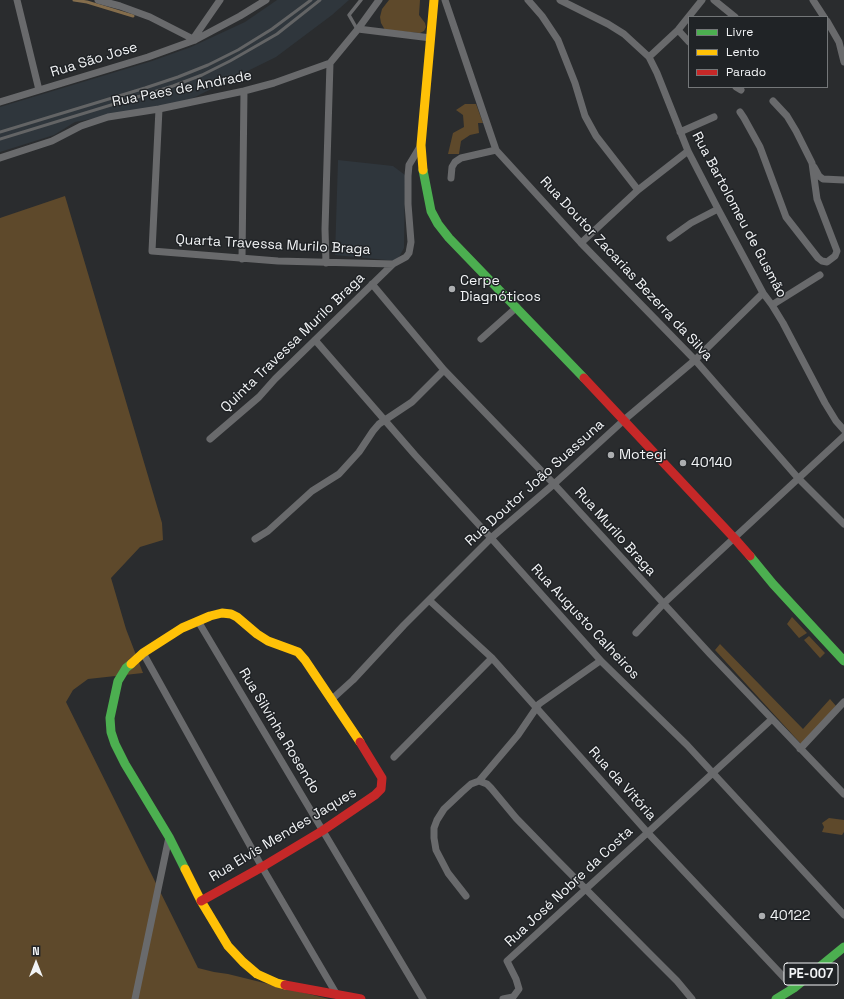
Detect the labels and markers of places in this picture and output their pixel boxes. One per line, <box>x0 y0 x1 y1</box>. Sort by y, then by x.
place label: Cerpe Diagnóticos <box>460 273 541 306</box>
marker: Cerpe Diagnóticos <box>447 284 457 294</box>
place label: Motegi <box>619 447 666 463</box>
marker: Motegi <box>606 450 616 460</box>
place label: 40140 <box>691 455 732 471</box>
marker: 40140 <box>678 458 688 468</box>
place label: 40122 <box>770 908 810 924</box>
marker: 40122 <box>757 911 767 921</box>

